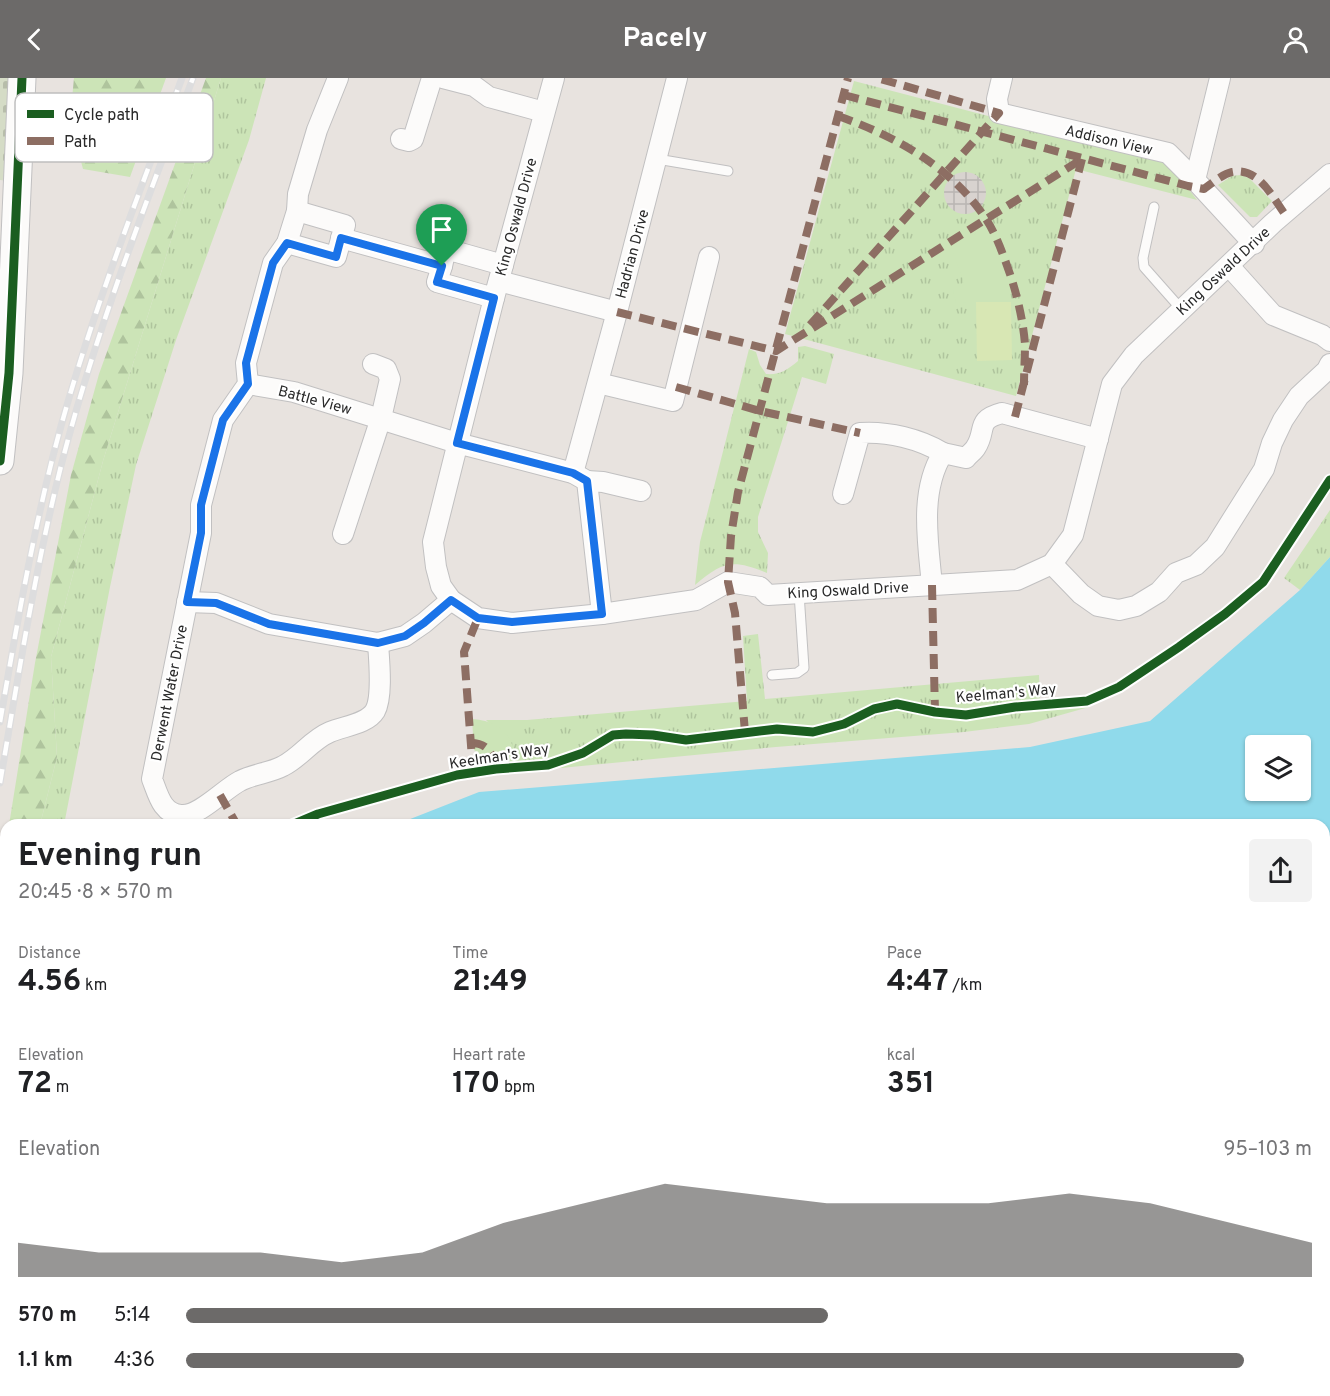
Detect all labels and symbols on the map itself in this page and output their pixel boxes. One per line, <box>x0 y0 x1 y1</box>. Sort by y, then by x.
legend <box>15 93 213 162</box>
text: Cycle path <box>64 106 139 126</box>
street label: Addison View <box>1063 122 1155 161</box>
text: Path <box>64 133 97 153</box>
street label: King Oswald Drive <box>493 156 542 279</box>
pin <box>416 204 467 266</box>
street label: Hadrian Drive <box>612 208 655 301</box>
street label: King Oswald Drive <box>1173 224 1275 321</box>
street label: Battle View <box>276 382 354 420</box>
street label: King Oswald Drive <box>787 579 909 604</box>
street label: Derwent Water Drive <box>148 623 193 763</box>
street label: Keelman's Way <box>955 681 1057 708</box>
street label: Keelman's Way <box>448 740 550 775</box>

